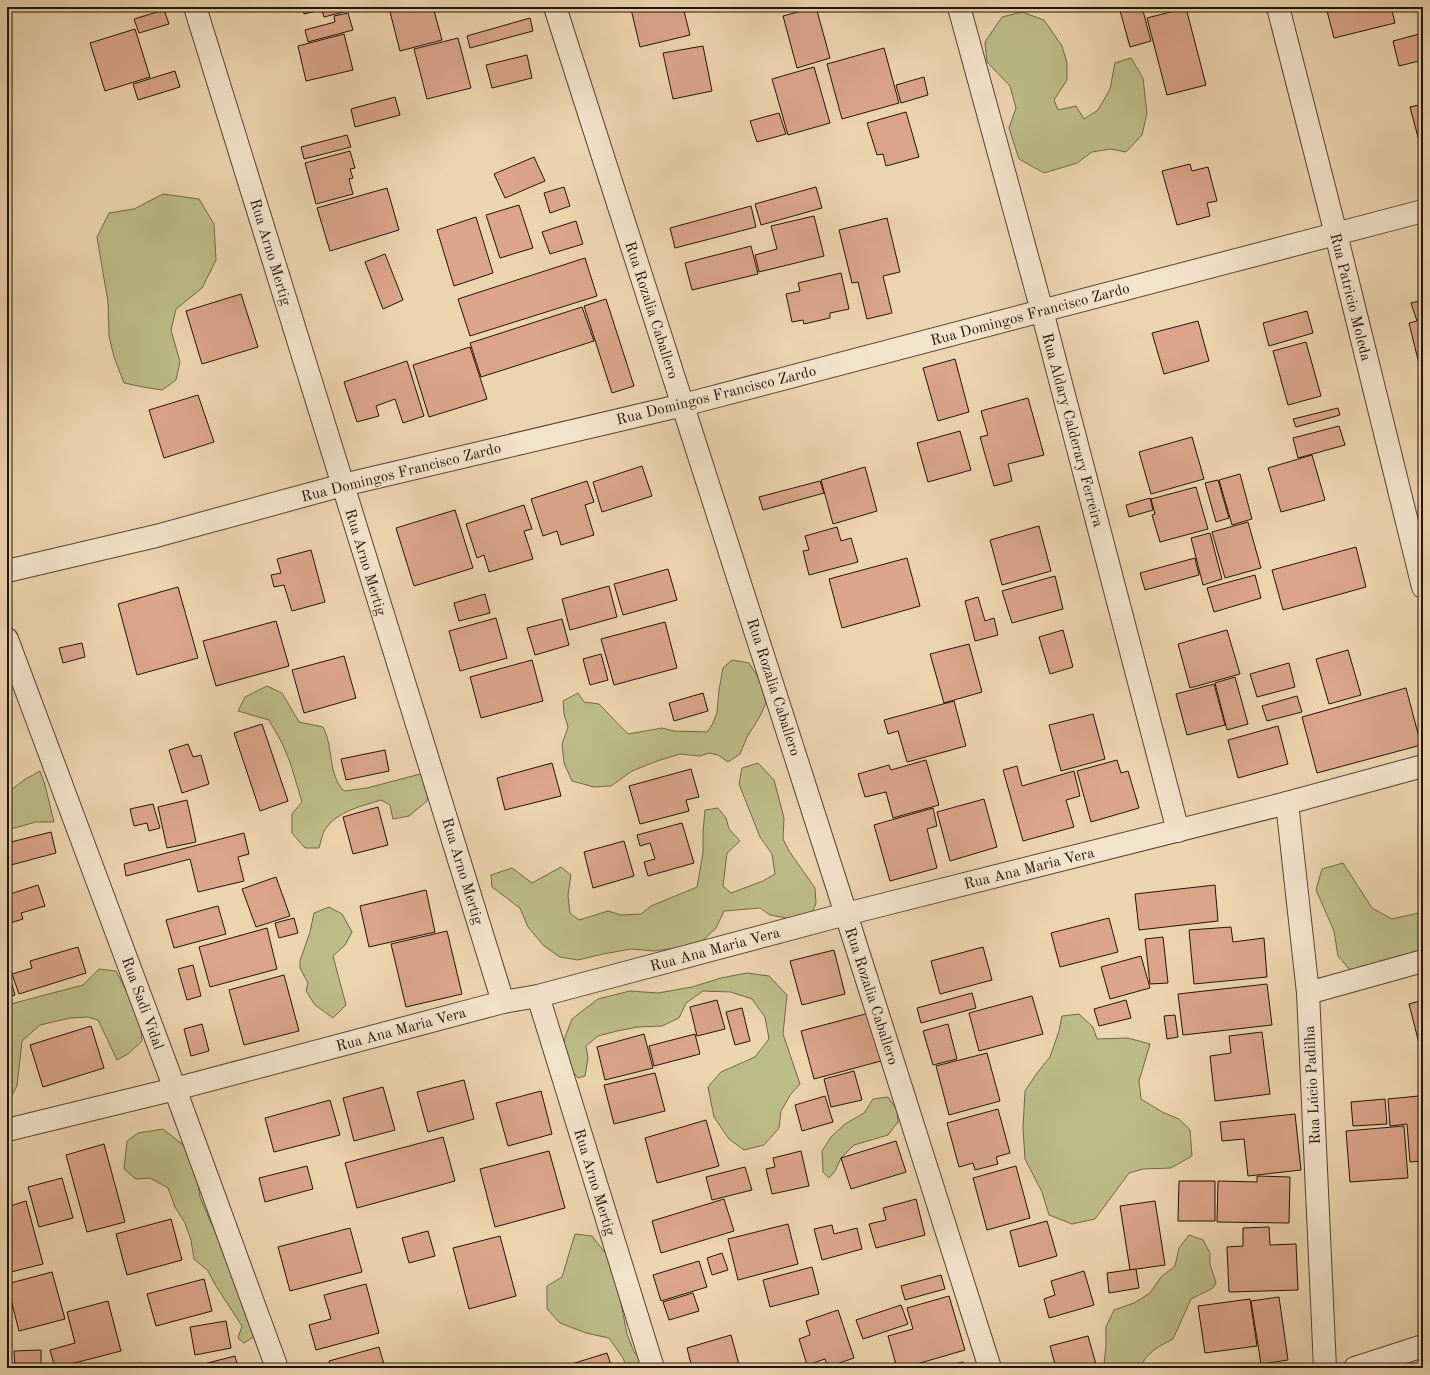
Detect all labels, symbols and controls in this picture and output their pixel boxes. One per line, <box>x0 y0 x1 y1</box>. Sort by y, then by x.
street label: Rua Arno Mertig <box>246 197 293 308</box>
street label: Rua Patricio Moleda <box>1326 232 1373 363</box>
street label: Rua Rozalia Caballero <box>621 240 680 381</box>
street label: Rua Domingos Francisco Zardo <box>929 282 1132 349</box>
street label: Rua Aldary Calderary Ferreira <box>1038 332 1105 530</box>
street label: Rua Domingos Francisco Zardo <box>615 364 818 429</box>
street label: Rua Domingos Francisco Zardo <box>300 441 503 506</box>
street label: Rua Arno Mertig <box>341 507 388 618</box>
street label: Rua Rozalia Caballero <box>743 617 802 758</box>
street label: Rua Arno Mertig <box>438 816 485 927</box>
street label: Rua Ana Maria Vera <box>963 846 1097 893</box>
street label: Rua Ana Maria Vera <box>649 926 783 975</box>
street label: Rua Rozalia Caballero <box>841 926 900 1067</box>
street label: Rua Sadi Vidal <box>118 955 165 1052</box>
street label: Rua Ana Maria Vera <box>335 1006 469 1055</box>
street label: Rua Lúcio Padilha <box>1303 1024 1324 1145</box>
street label: Rua Arno Mertig <box>570 1127 617 1238</box>

